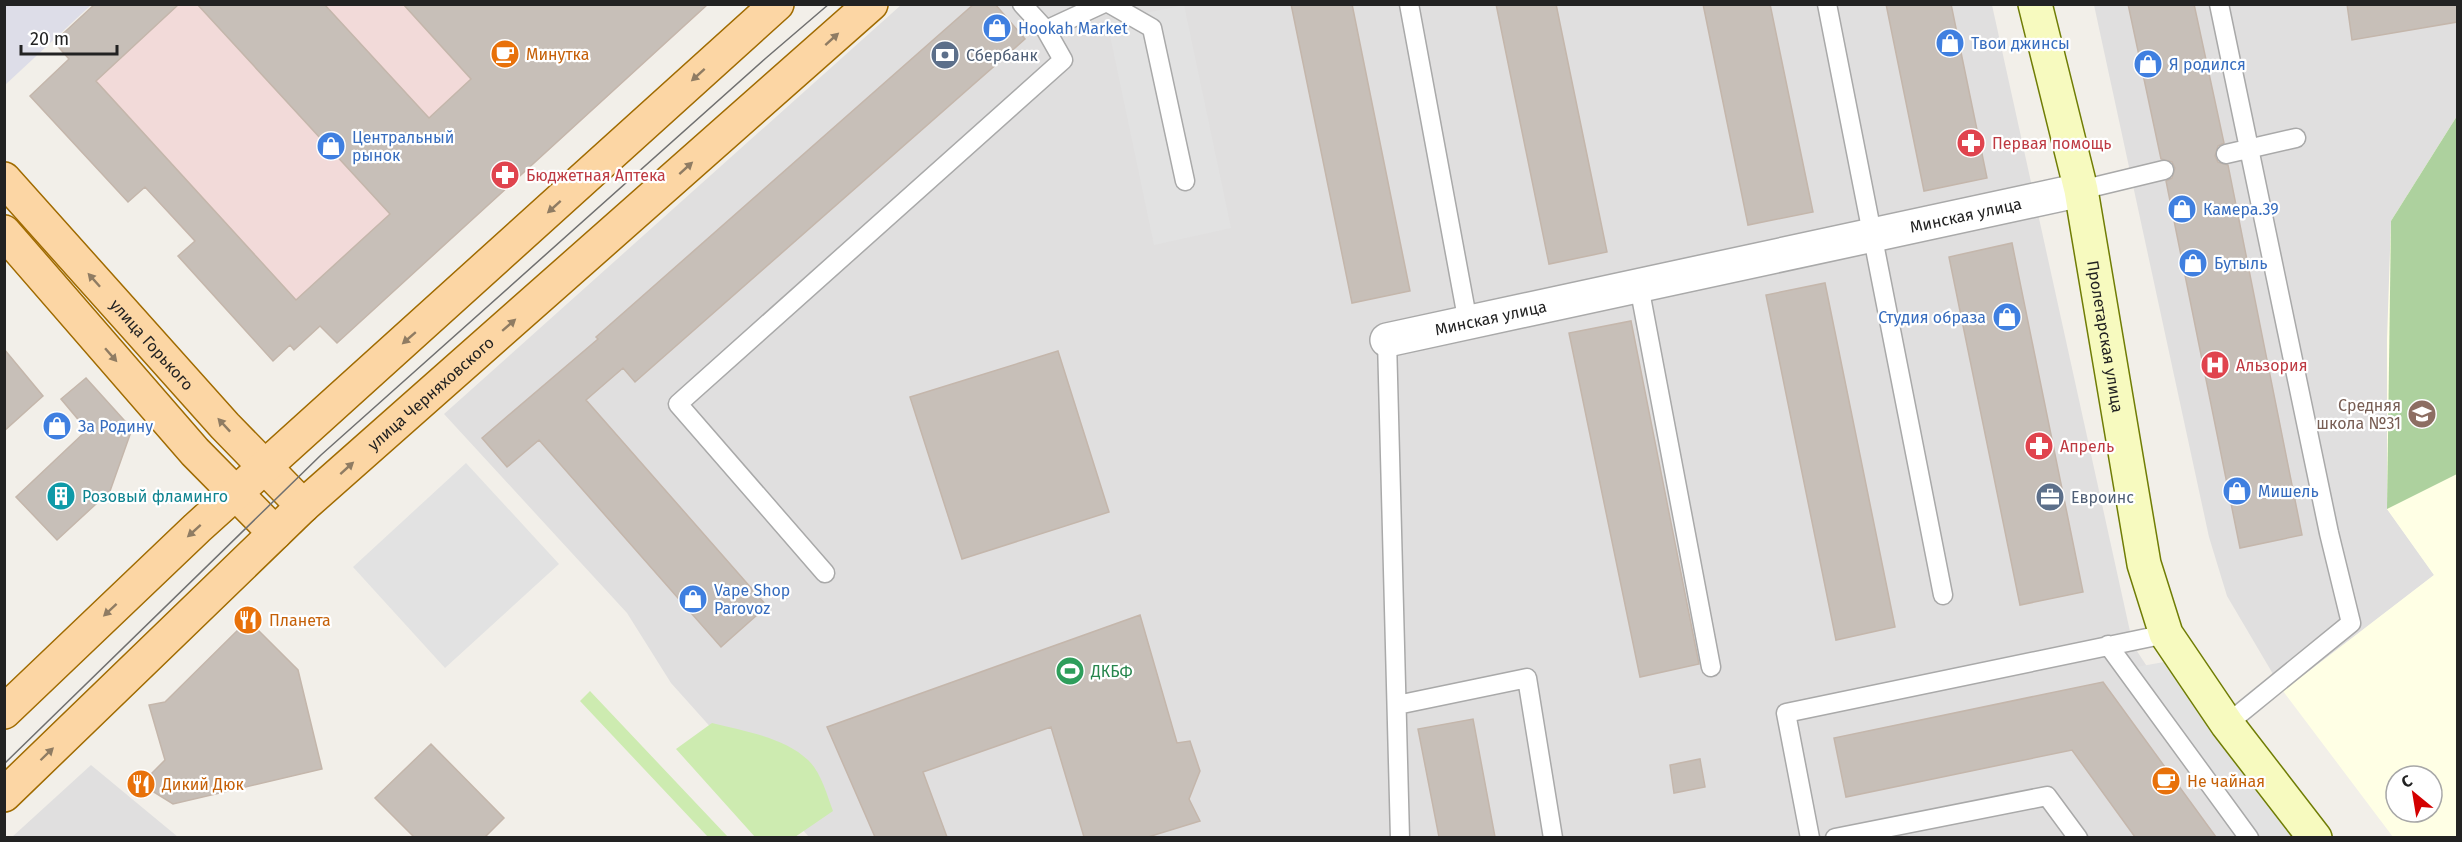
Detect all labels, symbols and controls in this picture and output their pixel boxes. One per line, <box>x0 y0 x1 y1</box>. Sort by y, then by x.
shop icon: Hookah Market <box>981 12 1013 44</box>
scale bar <box>21 18 117 56</box>
place label: Hookah Market <box>1018 19 1128 38</box>
shop icon: Твои джинсы <box>1934 27 1966 59</box>
text: 20 m <box>30 28 69 50</box>
one-way arrow <box>824 33 839 46</box>
place label: Твои джинсы <box>1971 34 2070 53</box>
cafe icon: Минутка <box>489 38 521 70</box>
bank icon: Сбербанк <box>929 39 961 71</box>
place label: Минутка <box>526 45 589 64</box>
place label: Сбербанк <box>966 46 1038 65</box>
shop icon: Я родился <box>2132 48 2164 80</box>
place label: Я родился <box>2169 55 2246 74</box>
one-way arrow <box>691 68 705 82</box>
pharmacy icon: Первая помощь <box>1955 127 1987 159</box>
place label: Центральный рынок <box>352 128 454 165</box>
shop icon: Центральный рынок <box>315 130 347 162</box>
place label: Первая помощь <box>1992 134 2112 153</box>
pharmacy icon: Бюджетная Аптека <box>489 159 521 191</box>
one-way arrow <box>678 162 693 175</box>
place label: Бюджетная Аптека <box>526 166 666 185</box>
shop icon: Камера.39 <box>2166 193 2198 225</box>
street label: Минская улица <box>1908 194 2023 236</box>
one-way arrow <box>547 200 562 213</box>
place label: Камера.39 <box>2203 200 2279 219</box>
shop icon: Бутыль <box>2177 247 2209 279</box>
place label: Бутыль <box>2214 254 2268 273</box>
street label: Пролетарская улица <box>2083 259 2128 414</box>
one-way arrow <box>88 273 101 288</box>
street label: улица Горького <box>106 295 198 394</box>
street label: Минская улица <box>1433 296 1548 339</box>
shop icon: Студия образа <box>1991 301 2023 333</box>
place label: Студия образа <box>1878 308 1986 327</box>
one-way arrow <box>501 319 516 332</box>
one-way arrow <box>402 331 417 345</box>
street label: улица Черняховского <box>363 332 498 454</box>
one-way arrow <box>104 347 117 362</box>
hospital icon: Альзория <box>2199 349 2231 381</box>
place label: Альзория <box>2236 356 2308 375</box>
place label: Средняя школа №31 <box>2316 396 2401 433</box>
school or university icon: Средняя школа №31 <box>2406 398 2438 430</box>
shop icon: За Родину <box>41 410 73 442</box>
place label: За Родину <box>78 417 153 436</box>
one-way arrow <box>217 418 231 433</box>
pharmacy icon: Апрель <box>2023 430 2055 462</box>
place label: Апрель <box>2060 437 2114 456</box>
one-way arrow <box>339 462 354 475</box>
shop icon: Мишель <box>2221 475 2253 507</box>
building icon: Розовый фламинго <box>45 480 77 512</box>
office icon: Евроинс <box>2034 481 2066 513</box>
place label: Мишель <box>2258 482 2319 501</box>
place label: Розовый фламинго <box>82 487 228 506</box>
place label: Евроинс <box>2071 488 2134 507</box>
one-way arrow <box>187 524 202 537</box>
place label: Vape Shop Parovoz <box>714 581 790 618</box>
shop icon: Vape Shop Parovoz <box>677 583 709 615</box>
one-way arrow <box>102 603 117 617</box>
restaurant icon: Планета <box>232 604 264 636</box>
place label: Планета <box>269 611 331 630</box>
sports icon: ДКБФ <box>1054 655 1086 687</box>
place label: ДКБФ <box>1090 662 1133 681</box>
one-way arrow <box>39 747 54 761</box>
north arrow <box>2384 764 2444 824</box>
cafe icon: Не чайная <box>2150 765 2182 797</box>
restaurant icon: Дикий Дюк <box>125 768 157 800</box>
text: С <box>2398 771 2416 792</box>
place label: Не чайная <box>2187 772 2265 791</box>
place label: Дикий Дюк <box>161 775 244 794</box>

